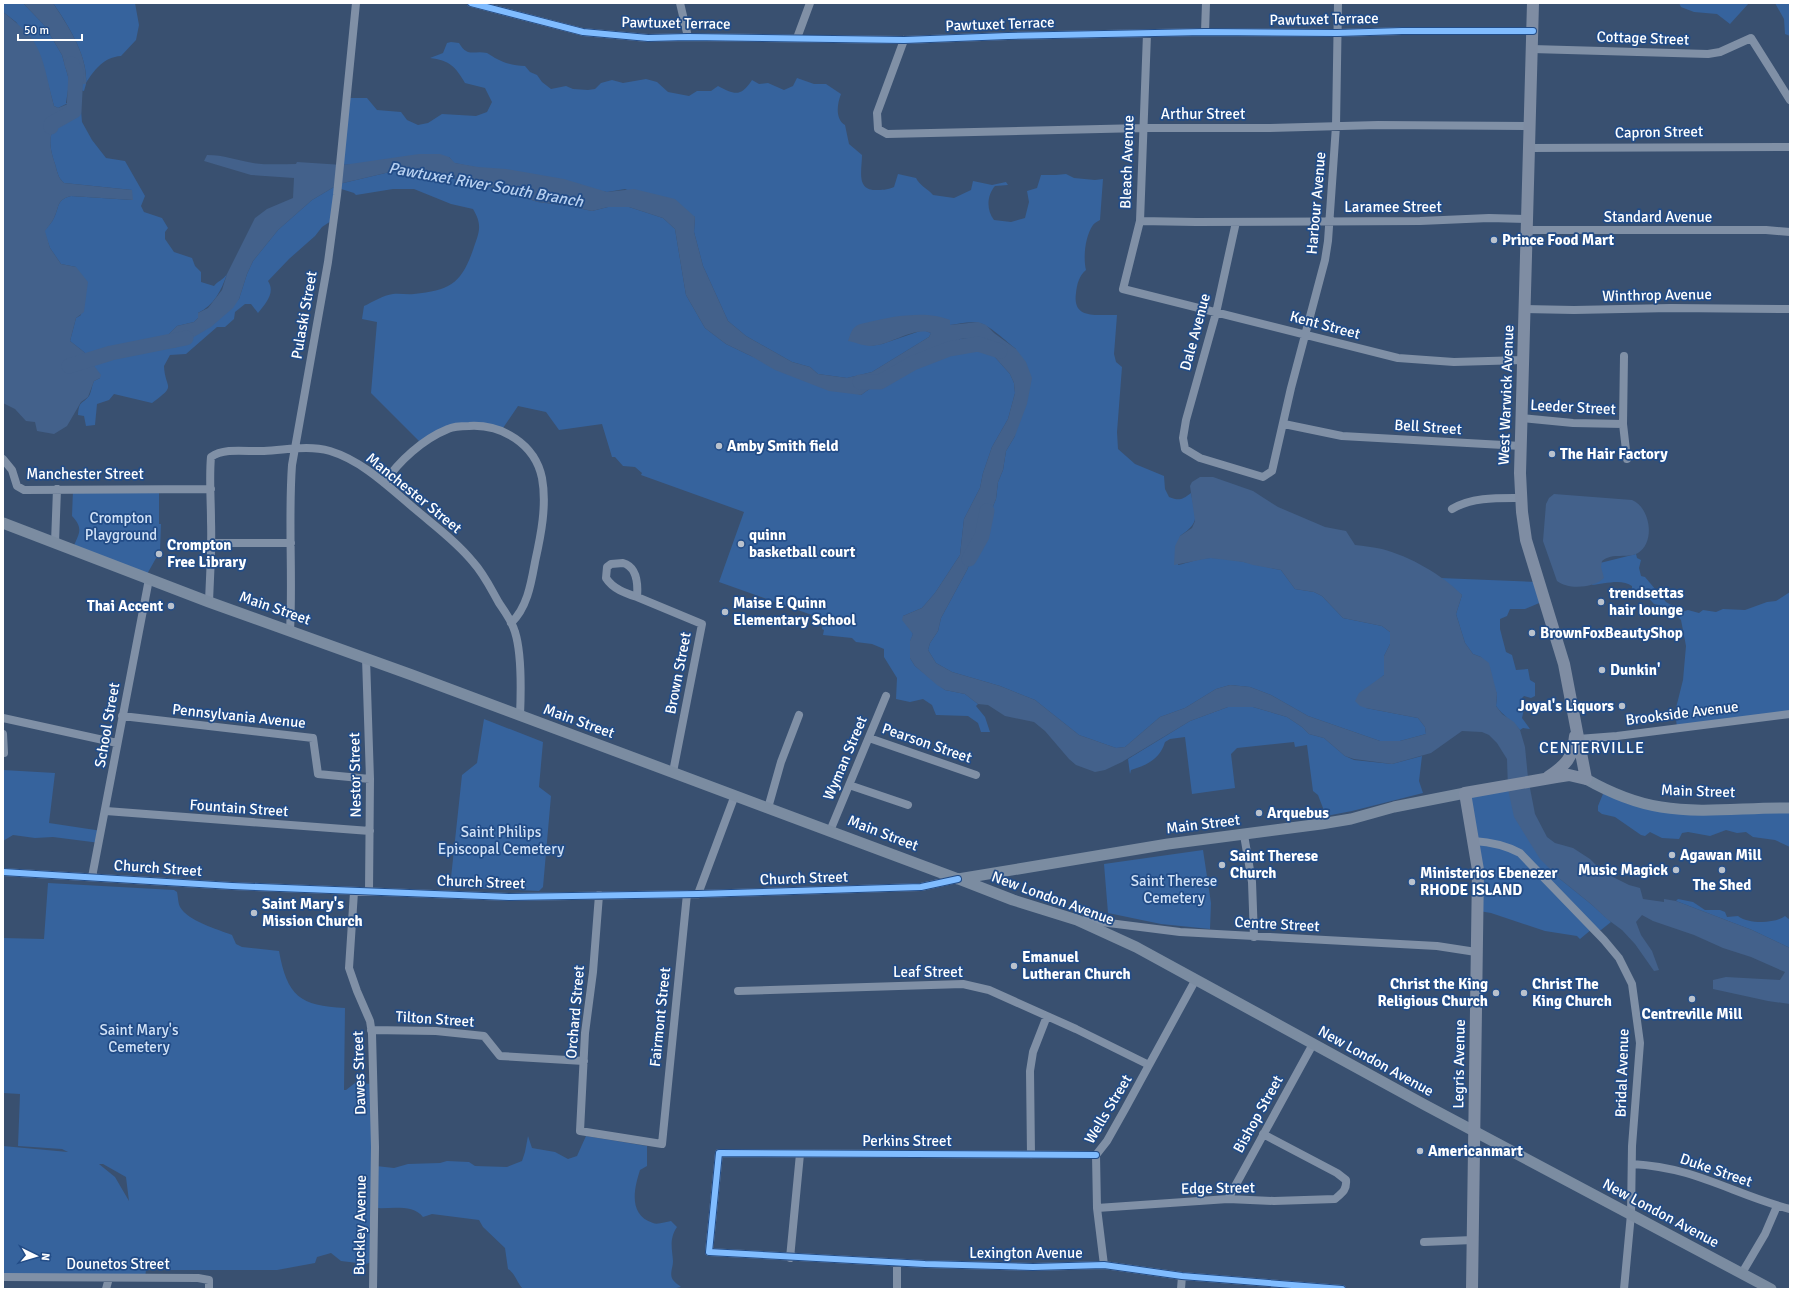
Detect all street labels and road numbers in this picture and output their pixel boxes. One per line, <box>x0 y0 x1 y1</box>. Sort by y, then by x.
street label: Pawtuxet Terrace <box>1269 9 1379 29</box>
street label: Pawtuxet Terrace <box>621 13 731 33</box>
street label: Pawtuxet Terrace <box>945 13 1055 35</box>
street label: Cottage Street <box>1596 27 1690 49</box>
street label: Arthur Street <box>1161 105 1245 123</box>
street label: Bleach Avenue <box>1116 115 1138 209</box>
street label: Capron Street <box>1615 122 1703 142</box>
street label: Harbour Avenue <box>1303 151 1329 255</box>
street label: Laramee Street <box>1344 198 1442 216</box>
street label: Standard Avenue <box>1604 208 1712 226</box>
street label: Pulaski Street <box>287 270 321 360</box>
street label: Winthrop Avenue <box>1602 285 1712 305</box>
street label: Dale Avenue <box>1176 291 1214 373</box>
street label: Kent Street <box>1288 307 1362 343</box>
street label: West Warwick Avenue <box>1495 325 1517 465</box>
street label: Leeder Street <box>1530 396 1616 418</box>
street label: Bell Street <box>1394 416 1462 438</box>
street label: Manchester Street <box>363 449 465 537</box>
street label: Manchester Street <box>26 465 144 483</box>
street label: Main Street <box>237 587 313 629</box>
street label: Brown Street <box>661 630 695 716</box>
street label: School Street <box>91 681 123 769</box>
street label: Brookside Avenue <box>1625 697 1739 729</box>
street label: Pennsylvania Avenue <box>171 700 307 732</box>
street label: Main Street <box>541 700 617 742</box>
street label: Wyman Street <box>819 713 871 803</box>
street label: Pearson Street <box>880 719 974 767</box>
street label: Nestor Street <box>345 732 365 818</box>
street label: Main Street <box>1661 781 1735 801</box>
street label: Fountain Street <box>189 796 289 820</box>
street label: Main Street <box>845 811 921 855</box>
street label: Main Street <box>1165 811 1241 837</box>
street label: Church Street <box>113 856 203 880</box>
street label: Church Street <box>760 867 848 889</box>
street label: New London Avenue <box>989 867 1117 929</box>
street label: Church Street <box>437 871 525 893</box>
street label: Centre Street <box>1234 913 1320 935</box>
street label: Leaf Street <box>893 963 963 981</box>
street label: Orchard Street <box>562 965 588 1059</box>
street label: Fairmont Street <box>646 966 674 1068</box>
street label: Tilton Street <box>395 1007 475 1031</box>
street label: Legris Avenue <box>1449 1019 1469 1109</box>
street label: New London Avenue <box>1315 1022 1437 1100</box>
street label: Bridal Avenue <box>1611 1028 1633 1118</box>
street label: Dawes Street <box>349 1031 369 1115</box>
street label: Wells Street <box>1080 1071 1136 1147</box>
street label: Bishop Street <box>1229 1072 1287 1156</box>
street label: Perkins Street <box>862 1132 952 1150</box>
street label: Duke Street <box>1678 1149 1754 1191</box>
street label: Buckley Avenue <box>350 1175 370 1275</box>
street label: New London Avenue <box>1600 1175 1722 1251</box>
street label: Edge Street <box>1181 1178 1255 1198</box>
street label: Lexington Avenue <box>969 1244 1083 1262</box>
street label: Dounetos Street <box>66 1255 170 1273</box>

